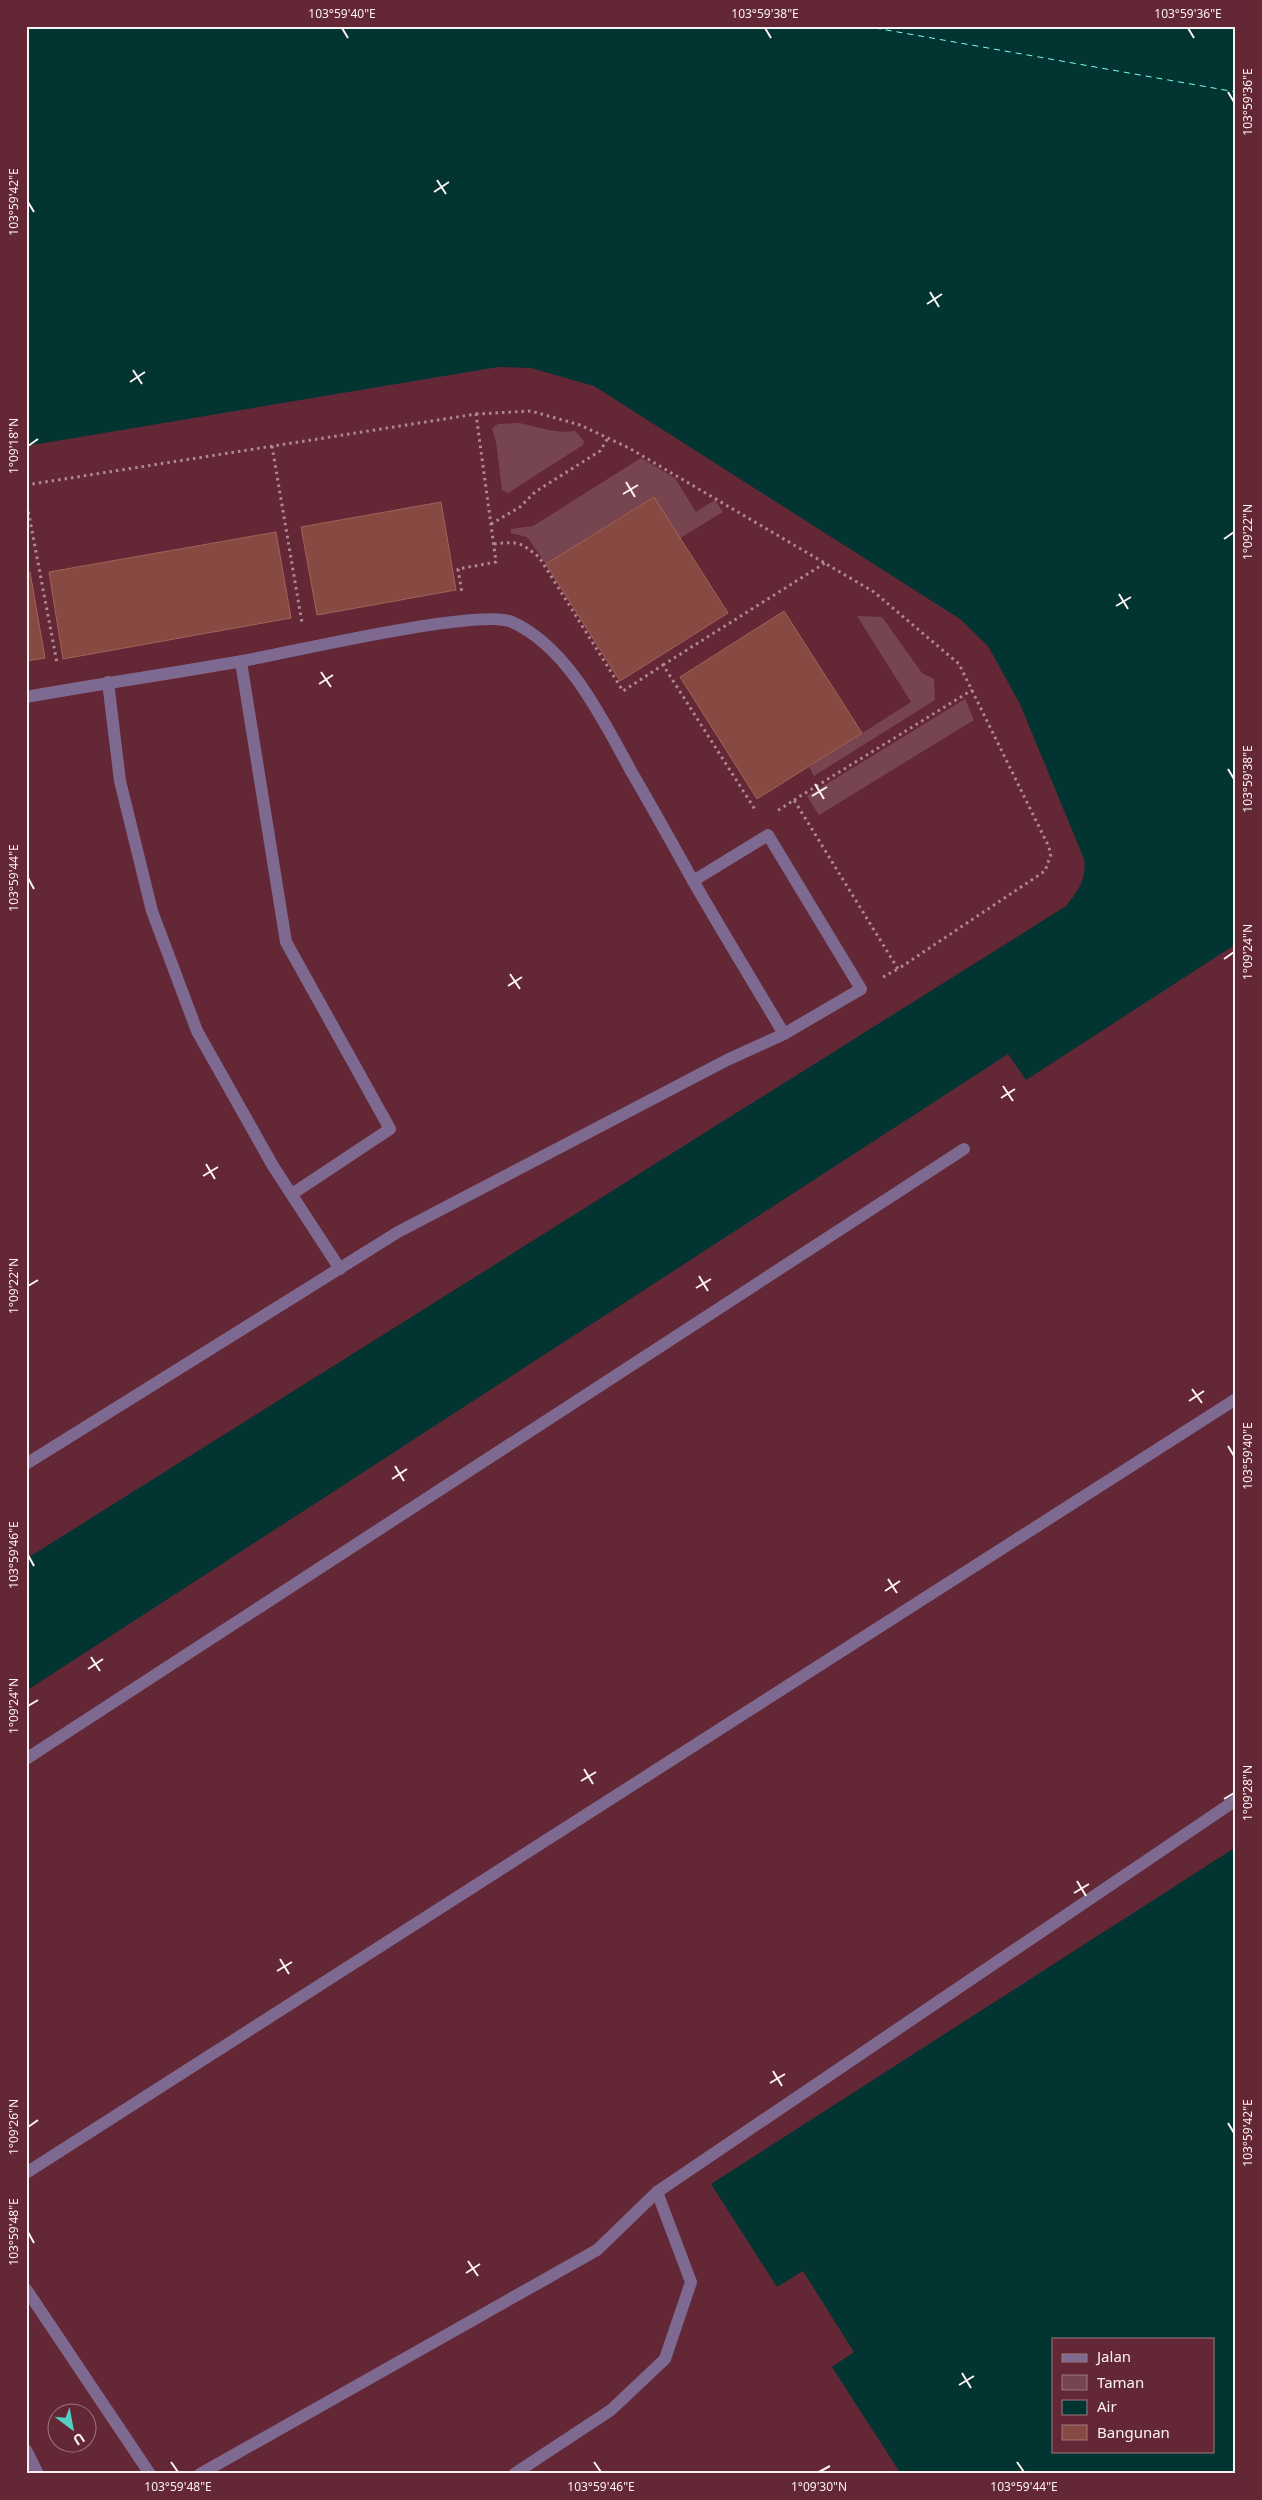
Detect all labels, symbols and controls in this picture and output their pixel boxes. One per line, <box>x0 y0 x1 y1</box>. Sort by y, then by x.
text: 103°59'40"E <box>308 5 376 22</box>
text: 103°59'38"E <box>731 5 799 22</box>
text: 103°59'36"E <box>1154 5 1222 22</box>
text: 103°59'36"E <box>1239 68 1256 136</box>
text: 103°59'42"E <box>5 168 22 236</box>
text: 1°09'18"N <box>5 418 22 474</box>
text: 1°09'22"N <box>1239 504 1256 560</box>
text: 103°59'38"E <box>1239 745 1256 813</box>
text: 103°59'44"E <box>5 844 22 912</box>
text: 1°09'24"N <box>1239 924 1256 980</box>
text: 1°09'22"N <box>5 1258 22 1314</box>
text: 103°59'40"E <box>1239 1422 1256 1490</box>
text: 103°59'46"E <box>5 1521 22 1589</box>
text: 1°09'24"N <box>5 1678 22 1734</box>
text: 1°09'28"N <box>1239 1765 1256 1821</box>
text: 1°09'26"N <box>5 2099 22 2155</box>
text: 103°59'42"E <box>1239 2099 1256 2167</box>
text: 103°59'48"E <box>5 2198 22 2266</box>
legend <box>1052 2338 1214 2452</box>
text: Jalan <box>1095 2346 1131 2366</box>
text: Taman <box>1097 2372 1144 2392</box>
text: Air <box>1097 2396 1117 2416</box>
north arrow <box>48 2402 98 2452</box>
text: Bangunan <box>1097 2422 1170 2442</box>
text: U <box>70 2429 89 2450</box>
text: 103°59'48"E <box>144 2478 212 2495</box>
text: 103°59'46"E <box>567 2478 635 2495</box>
text: 1°09'30"N <box>791 2478 847 2495</box>
text: 103°59'44"E <box>990 2478 1058 2495</box>

